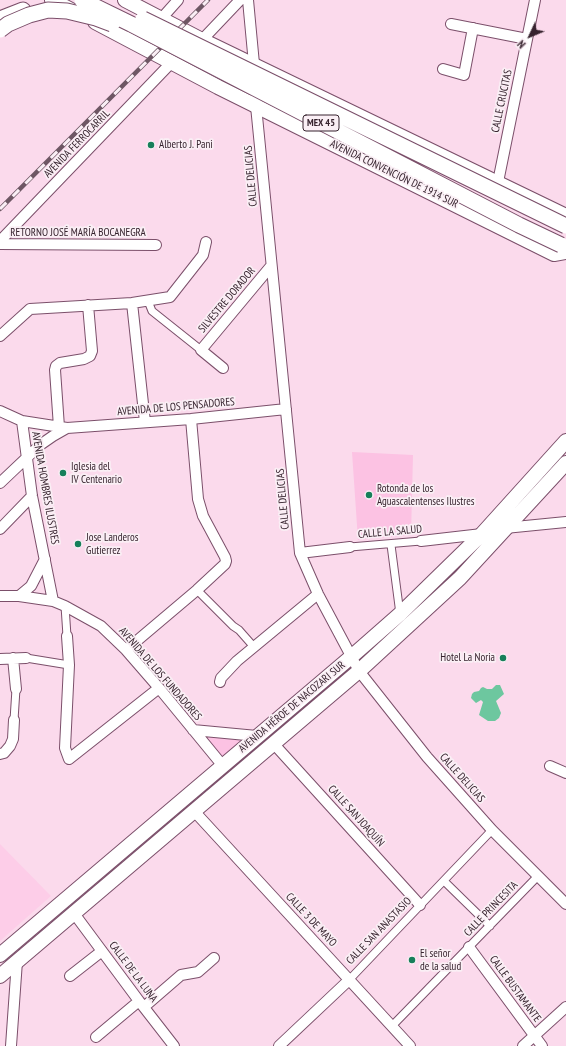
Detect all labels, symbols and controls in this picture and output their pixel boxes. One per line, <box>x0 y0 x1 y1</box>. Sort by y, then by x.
north arrow <box>510 16 550 56</box>
text: N <box>514 37 528 51</box>
street label: CALLE CRUCITAS <box>489 68 515 134</box>
street label: AVENIDA FERROCARRIL <box>41 107 113 181</box>
road number: MEX 45 <box>303 115 339 131</box>
street label: AVENIDA CONVENCIÓN DE 1914 SUR <box>328 137 460 211</box>
place label: Alberto J. Pani <box>159 138 213 152</box>
marker: Alberto J. Pani <box>146 140 156 150</box>
street label: CALLE DELICIAS <box>242 145 260 207</box>
street label: RETORNO JOSÉ MARÍA BOCANEGRA <box>10 226 146 240</box>
street label: SILVESTRE DORADOR <box>196 264 258 336</box>
street label: AVENIDA DE LOS PENSADORES <box>117 395 235 419</box>
street label: AVENIDA HOMBRES ILUSTRES <box>29 430 61 546</box>
place label: Iglesia del IV Centenario <box>71 460 122 486</box>
marker: Iglesia del IV Centenario <box>58 468 68 478</box>
street label: CALLE DELICIAS <box>274 468 292 530</box>
place label: Rotonda de los Aguascalentenses Ilustres <box>377 482 475 508</box>
marker: Rotonda de los Aguascalentenses Ilustres <box>364 490 374 500</box>
street label: CALLE LA SALUD <box>357 523 423 541</box>
place label: Jose Landeros Gutierrez <box>86 531 138 557</box>
marker: Jose Landeros Gutierrez <box>73 539 83 549</box>
street label: AVENIDA DE LOS FUNDADORES <box>116 625 204 723</box>
place label: Hotel La Noria <box>440 651 495 665</box>
marker: Hotel La Noria <box>498 653 508 663</box>
street label: AVENIDA HÉROE DE NACOZARI SUR <box>236 659 348 755</box>
street label: CALLE DELICIAS <box>437 751 487 805</box>
street label: CALLE SAN JOAQUÍN <box>325 783 387 849</box>
street label: CALLE PRINCESITA <box>461 879 521 939</box>
street label: CALLE 3 DE MAYO <box>283 890 339 950</box>
street label: CALLE SAN ANASTASIO <box>344 895 414 967</box>
street label: CALLE DE LA LUNA <box>106 939 160 1005</box>
place label: El señor de la salud <box>420 947 461 973</box>
street label: CALLE BUSTAMANTE <box>486 953 544 1025</box>
marker: El señor de la salud <box>407 955 417 965</box>

